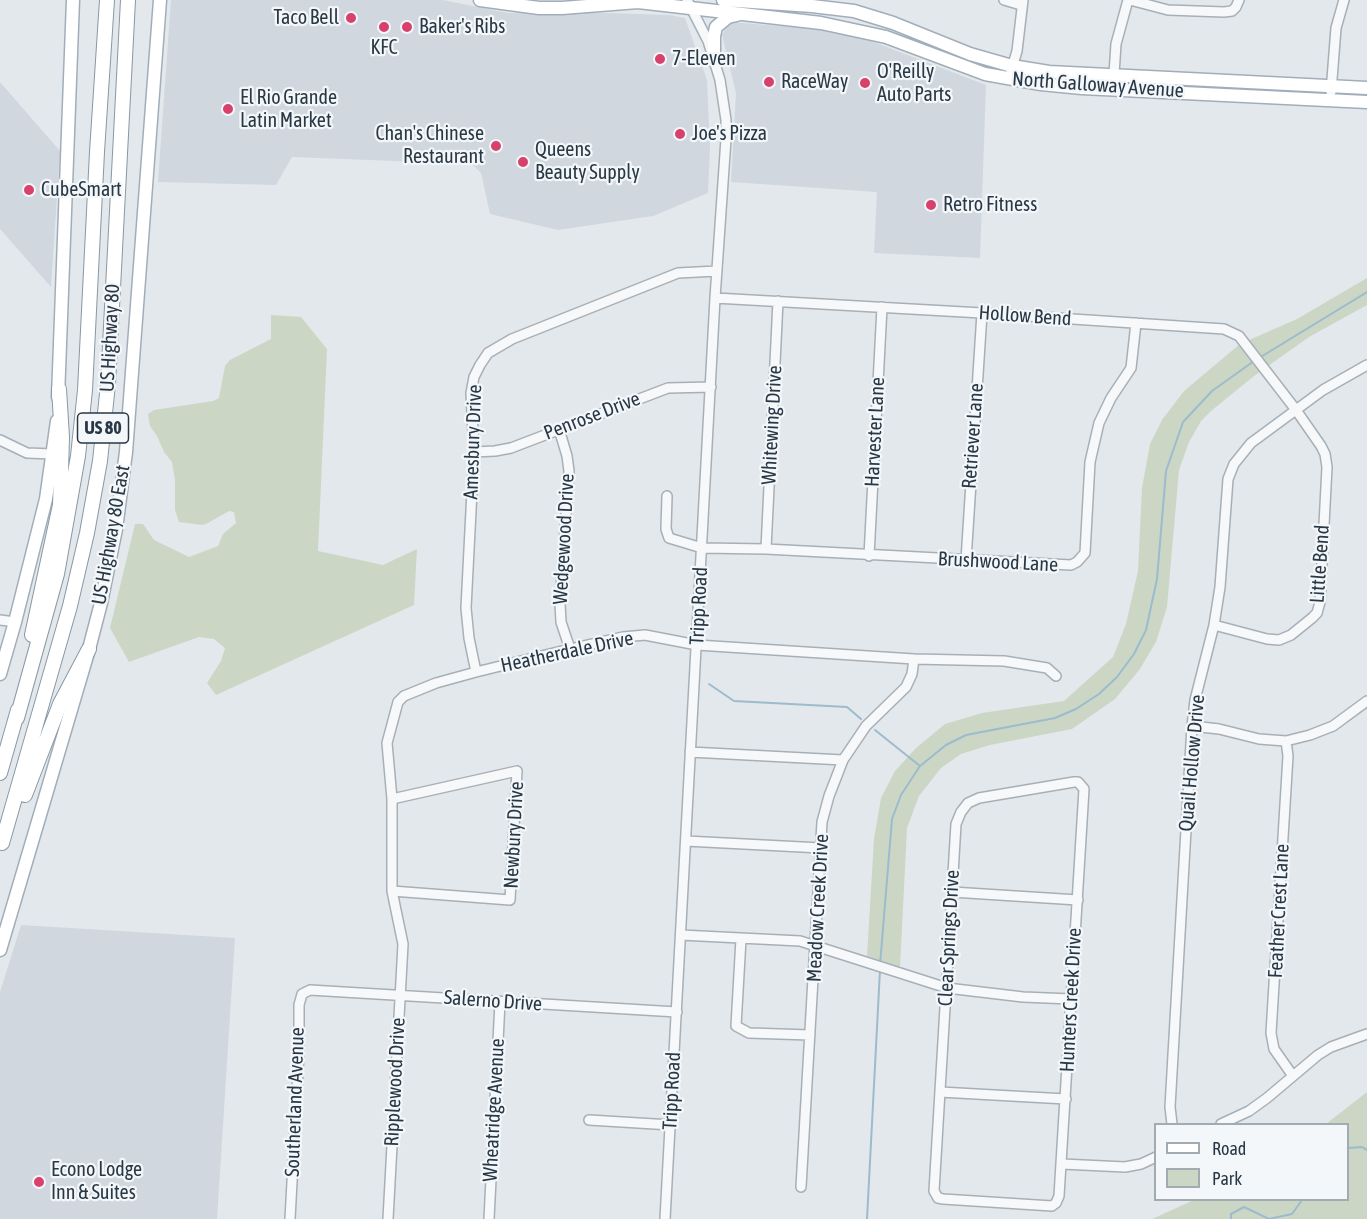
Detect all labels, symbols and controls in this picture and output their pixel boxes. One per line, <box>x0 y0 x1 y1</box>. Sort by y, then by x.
place label: Taco Bell <box>274 6 339 30</box>
marker: Taco Bell <box>344 11 358 25</box>
place label: Baker's Ribs <box>419 15 505 39</box>
marker: KFC <box>377 20 391 34</box>
marker: Baker's Ribs <box>400 20 414 34</box>
place label: KFC <box>371 36 397 60</box>
place label: 7-Eleven <box>672 47 736 71</box>
marker: 7-Eleven <box>653 52 667 66</box>
place label: O'Reilly Auto Parts <box>877 60 951 107</box>
street label: North Galloway Avenue <box>1011 67 1185 103</box>
place label: RaceWay <box>781 70 848 94</box>
marker: RaceWay <box>762 75 776 89</box>
marker: O'Reilly Auto Parts <box>858 76 872 90</box>
place label: El Rio Grande Latin Market <box>240 86 337 133</box>
marker: El Rio Grande Latin Market <box>221 102 235 116</box>
place label: Chan's Chinese Restaurant <box>375 122 484 169</box>
place label: Joe's Pizza <box>692 122 767 146</box>
marker: Joe's Pizza <box>673 127 687 141</box>
place label: Queens Beauty Supply <box>535 138 640 185</box>
marker: Chan's Chinese Restaurant <box>489 139 503 153</box>
marker: Queens Beauty Supply <box>516 155 530 169</box>
place label: CubeSmart <box>41 178 122 202</box>
marker: CubeSmart <box>22 183 36 197</box>
place label: Retro Fitness <box>943 193 1037 217</box>
marker: Retro Fitness <box>924 198 938 212</box>
street label: US Highway 80 <box>95 283 125 393</box>
street label: Hollow Bend <box>978 301 1072 331</box>
street label: Whitewing Drive <box>757 365 787 485</box>
street label: Harvester Lane <box>860 376 890 488</box>
street label: Retriever Lane <box>957 382 989 490</box>
street label: Amesbury Drive <box>459 384 487 500</box>
street label: Penrose Drive <box>540 387 644 445</box>
road number: US 80 <box>78 413 128 443</box>
street label: US Highway 80 East <box>87 463 135 607</box>
street label: Wedgewood Drive <box>549 473 579 605</box>
street label: Little Bend <box>1305 524 1335 604</box>
street label: Brushwood Lane <box>937 547 1059 577</box>
street label: Tripp Road <box>685 566 713 646</box>
street label: Heatherdale Drive <box>498 626 636 678</box>
street label: Quail Hollow Drive <box>1174 694 1210 832</box>
street label: Newbury Drive <box>499 781 529 889</box>
street label: Meadow Creek Drive <box>802 833 834 983</box>
street label: Feather Crest Lane <box>1263 843 1295 979</box>
street label: Clear Springs Drive <box>933 869 965 1007</box>
street label: Hunters Creek Drive <box>1055 927 1087 1073</box>
street label: Salerno Drive <box>443 986 543 1016</box>
street label: Ripplewood Drive <box>380 1017 410 1147</box>
street label: Southerland Avenue <box>280 1027 310 1177</box>
street label: Wheatridge Avenue <box>478 1038 510 1182</box>
street label: Tripp Road <box>658 1051 686 1131</box>
legend <box>1154 1123 1349 1201</box>
text: Road <box>1212 1138 1246 1159</box>
place label: Econo Lodge Inn & Suites <box>51 1158 142 1205</box>
text: Park <box>1212 1168 1242 1189</box>
marker: Econo Lodge Inn & Suites <box>32 1175 46 1189</box>

